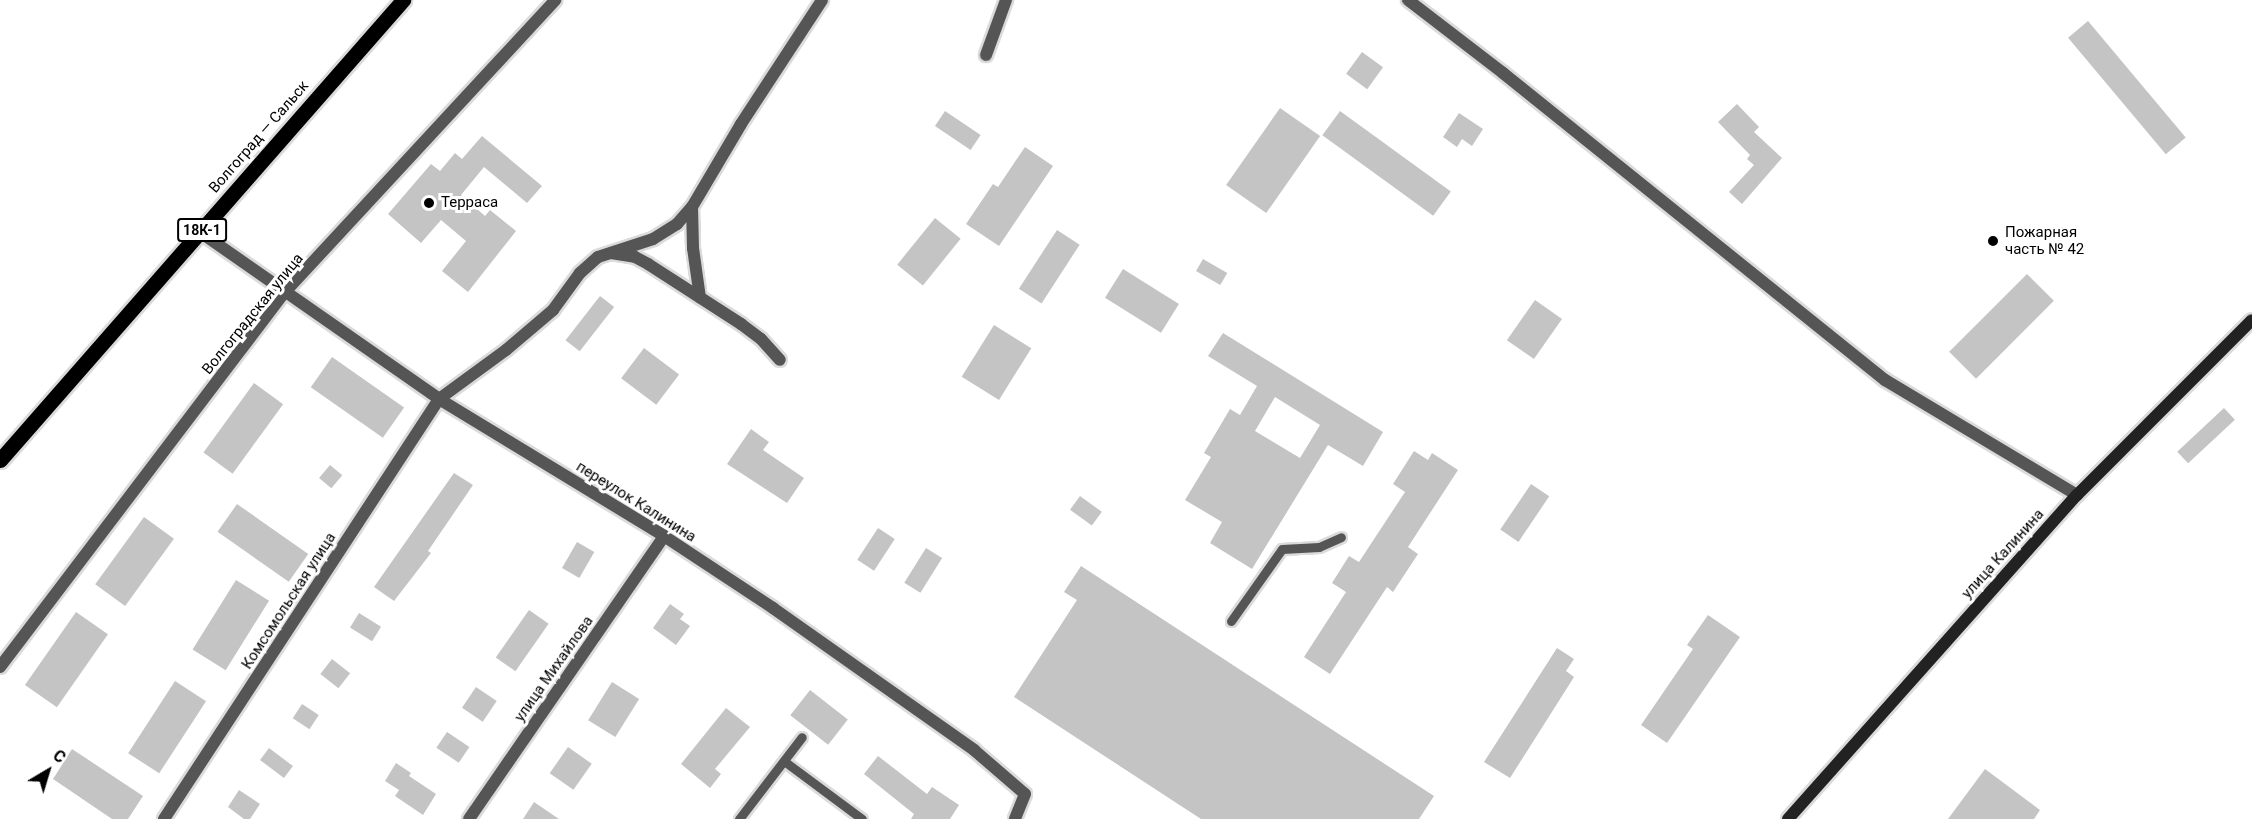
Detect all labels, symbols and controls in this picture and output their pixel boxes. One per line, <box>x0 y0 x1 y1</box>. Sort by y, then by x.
street label: Волгоград — Сальск <box>205 77 313 197</box>
place label: Терраса <box>441 194 498 212</box>
marker: Терраса <box>422 196 436 210</box>
road number: 18К-1 <box>176 219 228 241</box>
place label: Пожарная часть № 42 <box>2005 223 2084 258</box>
marker: Пожарная часть № 42 <box>1986 234 2000 248</box>
street label: Волгоградская улица <box>199 250 307 378</box>
street label: переулок Калинина <box>573 458 699 546</box>
street label: улица Калинина <box>1958 506 2048 602</box>
street label: Комсомольская улица <box>238 529 340 673</box>
street label: улица Михайлова <box>511 613 597 725</box>
north arrow <box>18 741 78 801</box>
text: С <box>49 746 69 767</box>

